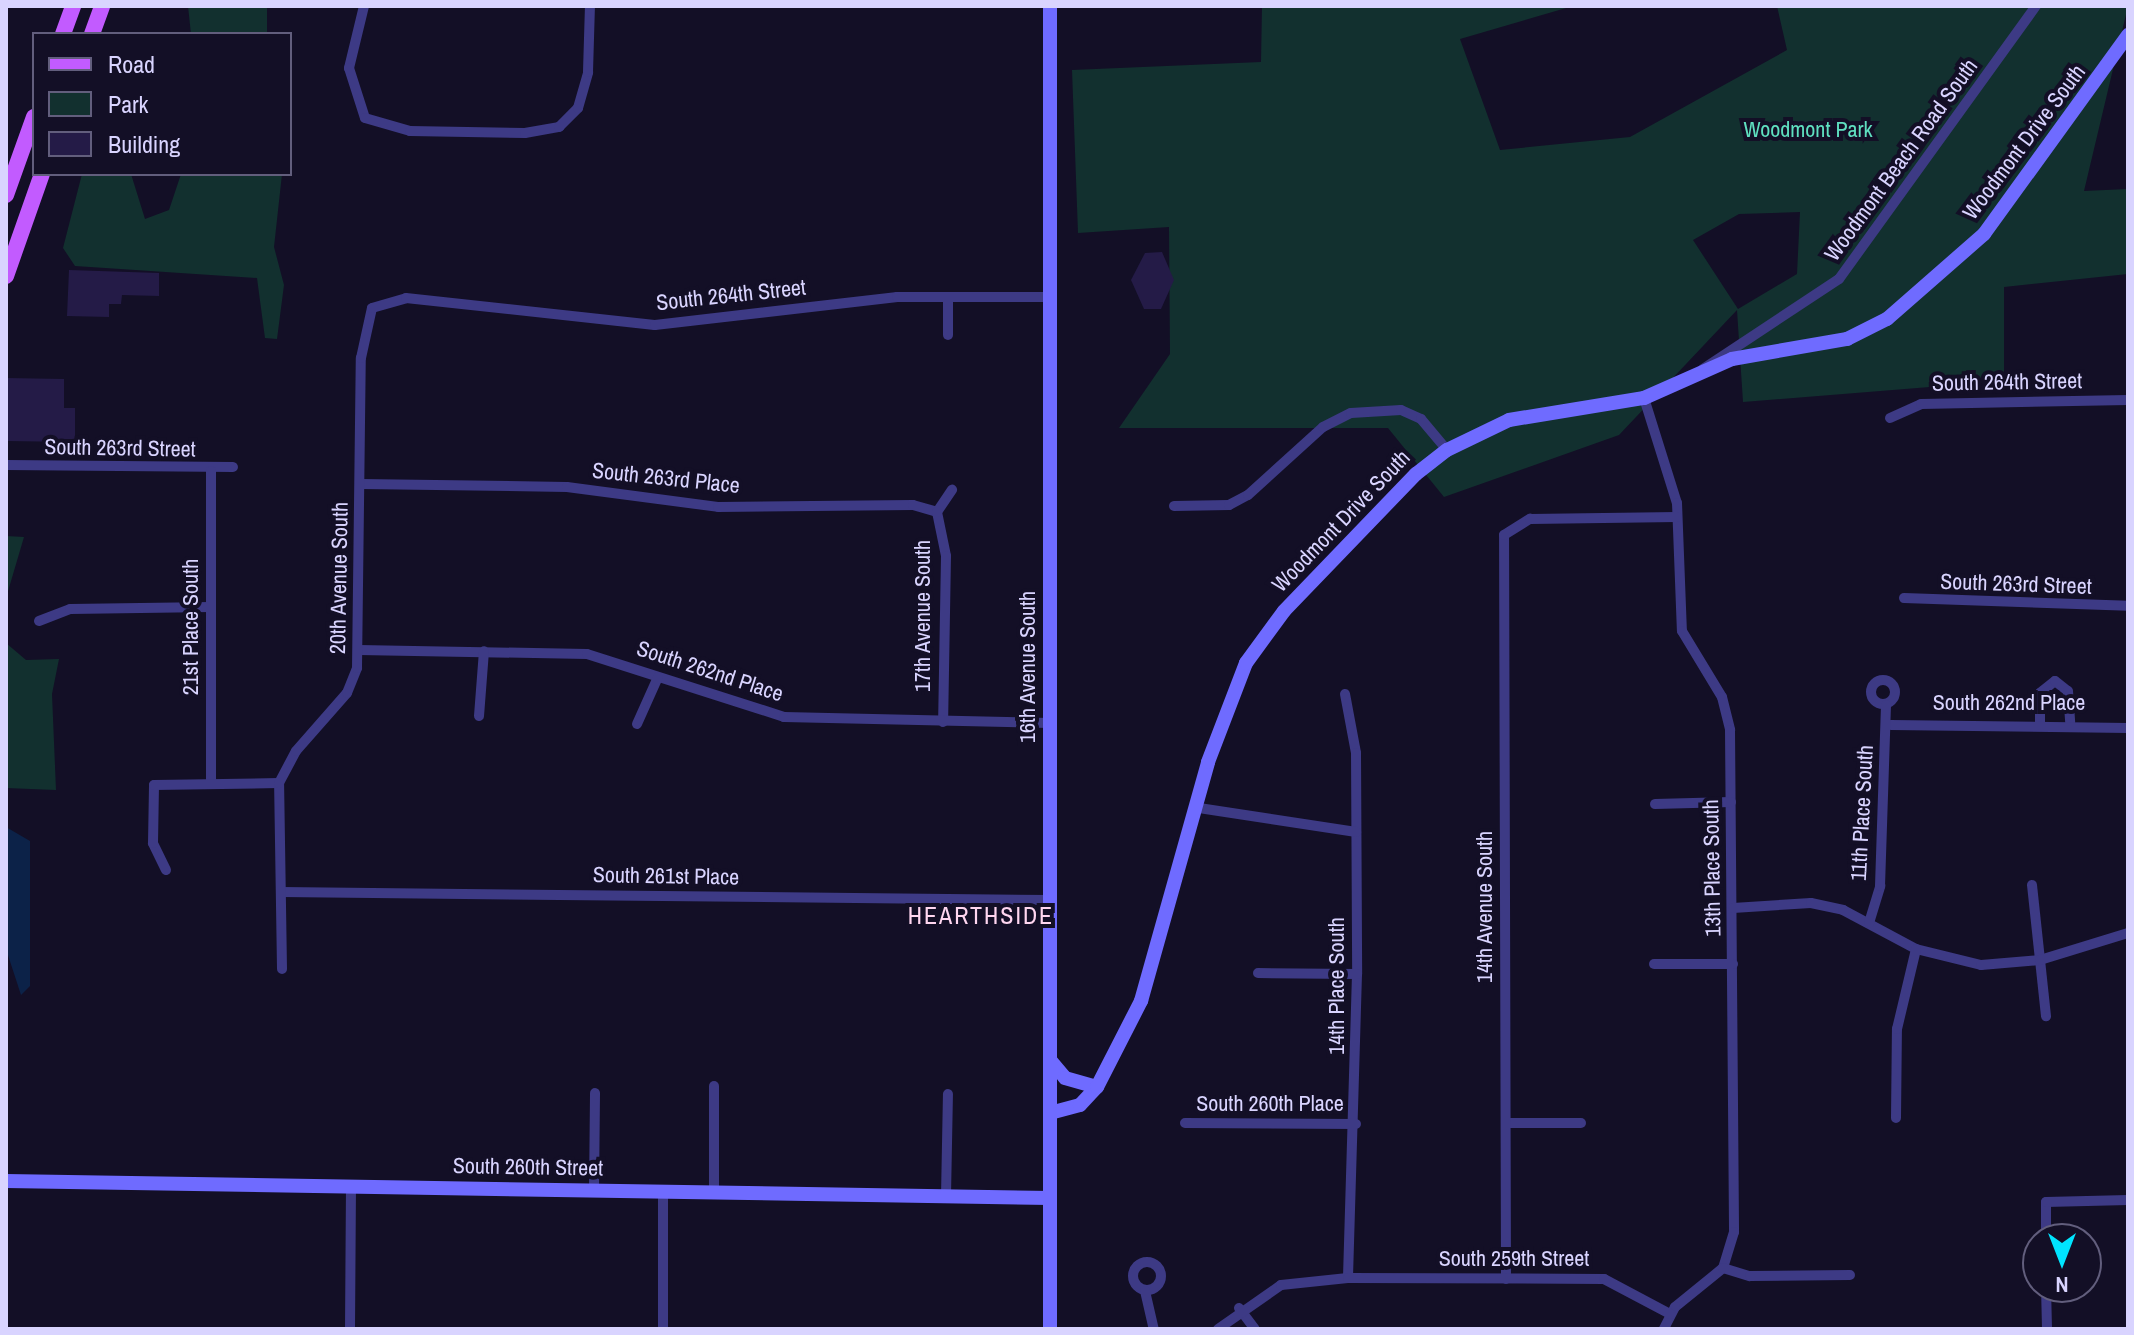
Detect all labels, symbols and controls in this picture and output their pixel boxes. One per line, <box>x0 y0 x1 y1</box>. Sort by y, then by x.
legend <box>32 32 292 176</box>
text: Road <box>108 48 155 80</box>
street label: Woodmont Beach Road South <box>1819 54 1983 266</box>
street label: Woodmont Drive South <box>1957 59 2091 225</box>
text: Park <box>108 88 148 120</box>
park label: Woodmont Park <box>1743 117 1873 143</box>
text: Building <box>108 128 180 160</box>
street label: South 264th Street <box>655 274 807 316</box>
street label: South 264th Street <box>1932 367 2082 397</box>
street label: South 263rd Street <box>44 433 196 463</box>
street label: Woodmont Drive South <box>1266 445 1416 597</box>
street label: South 263rd Place <box>591 457 741 499</box>
street label: 20th Avenue South <box>324 501 354 655</box>
street label: 17th Avenue South <box>910 539 936 693</box>
street label: 21st Place South <box>178 559 204 695</box>
street label: South 263rd Street <box>1940 568 2092 600</box>
street label: 16th Avenue South <box>1015 590 1041 744</box>
street label: South 262nd Place <box>633 635 787 707</box>
street label: South 262nd Place <box>1933 690 2085 716</box>
street label: 11th Place South <box>1845 744 1879 882</box>
street label: 13th Place South <box>1698 799 1726 937</box>
street label: 14th Avenue South <box>1472 830 1498 984</box>
street label: South 261st Place <box>593 862 739 890</box>
district label: HEARTHSIDE <box>908 902 1054 930</box>
street label: 14th Place South <box>1324 917 1350 1055</box>
street label: South 260th Place <box>1196 1091 1344 1117</box>
street label: South 260th Street <box>453 1152 603 1182</box>
north arrow <box>2022 1223 2102 1303</box>
street label: South 259th Street <box>1439 1246 1589 1272</box>
text: N <box>2055 1270 2069 1300</box>

